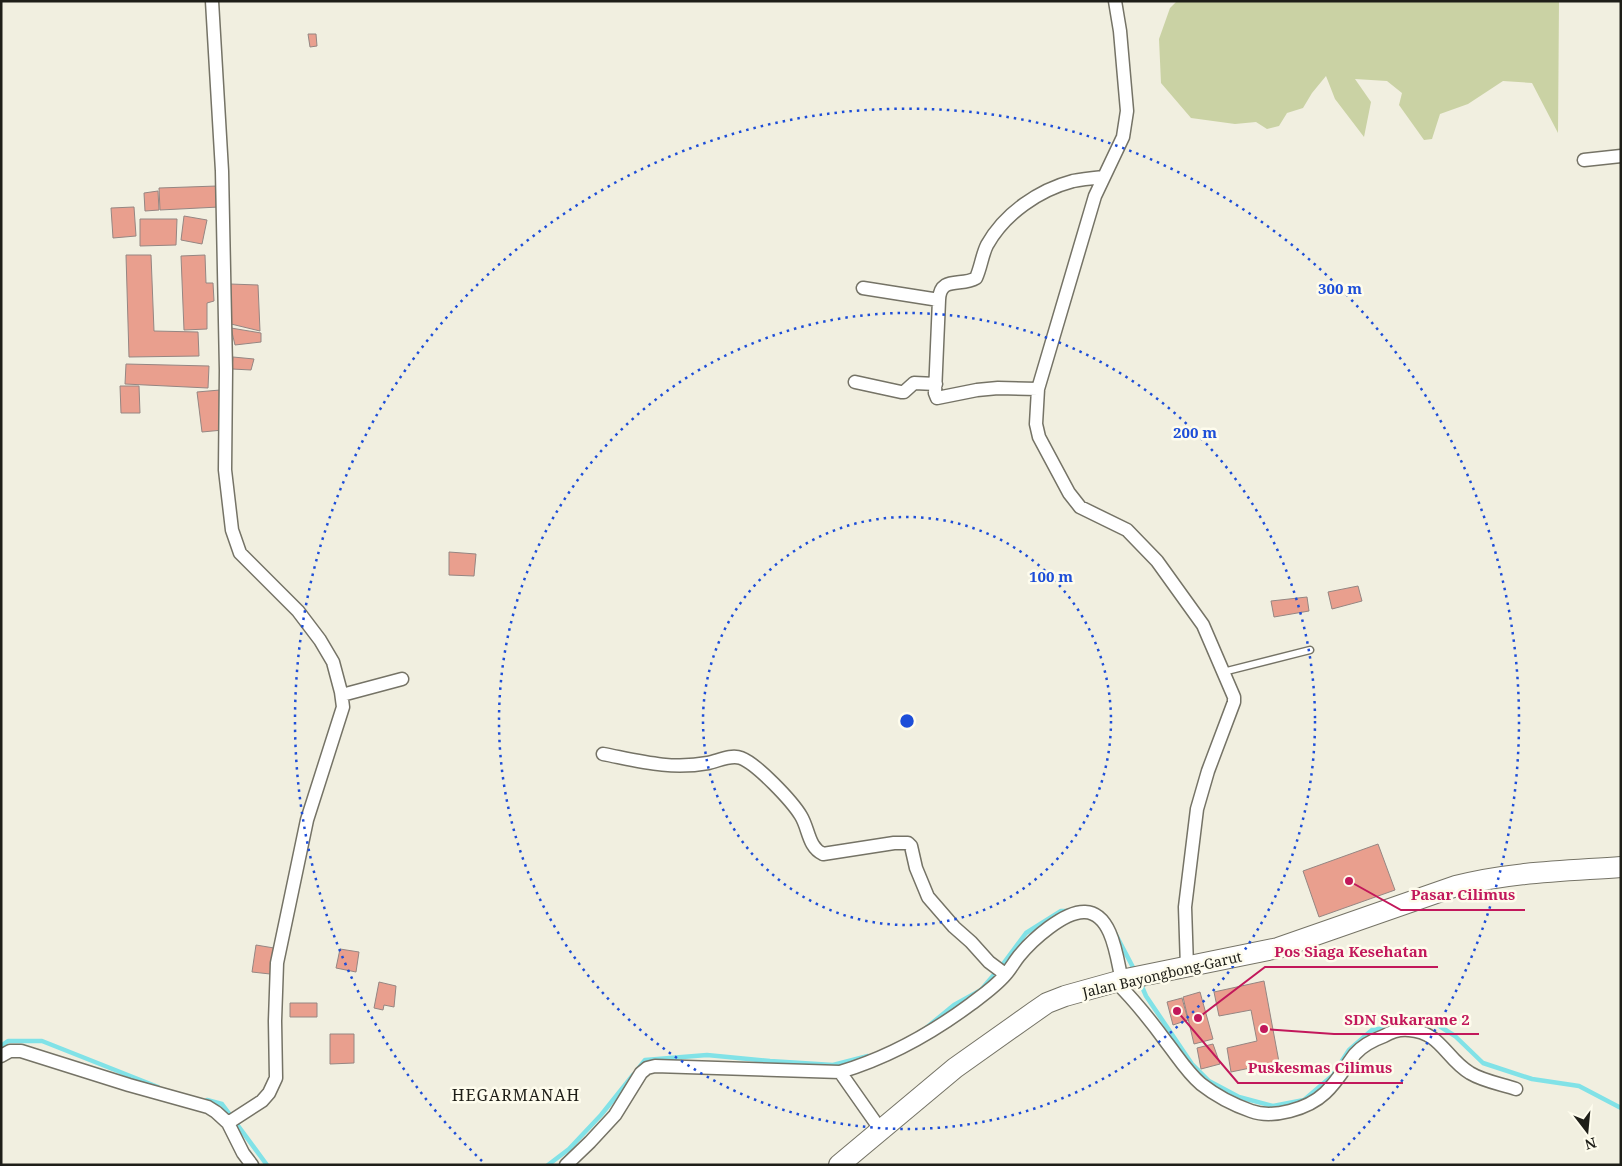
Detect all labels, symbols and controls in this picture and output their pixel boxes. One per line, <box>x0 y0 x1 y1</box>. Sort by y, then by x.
text: 300 m <box>1318 278 1362 298</box>
text: 200 m <box>1173 422 1217 442</box>
text: 100 m <box>1029 566 1073 586</box>
centre of rings <box>898 712 916 730</box>
callout: Pasar Cilimus <box>1401 880 1525 910</box>
text: Pasar Cilimus <box>1411 884 1515 904</box>
callout: Pos Siaga Kesehatan <box>1265 937 1438 967</box>
text: Pos Siaga Kesehatan <box>1274 941 1428 961</box>
street label: Jalan Bayongbong-Garut <box>1080 946 1244 1002</box>
callout: SDN Sukarame 2 <box>1334 1004 1479 1034</box>
text: SDN Sukarame 2 <box>1344 1009 1470 1029</box>
callout: Puskesmas Cilimus <box>1238 1053 1403 1083</box>
text: Puskesmas Cilimus <box>1248 1057 1392 1077</box>
district label: HEGARMANAH <box>452 1084 580 1106</box>
north arrow <box>1562 1106 1612 1156</box>
text: N <box>1583 1133 1599 1155</box>

